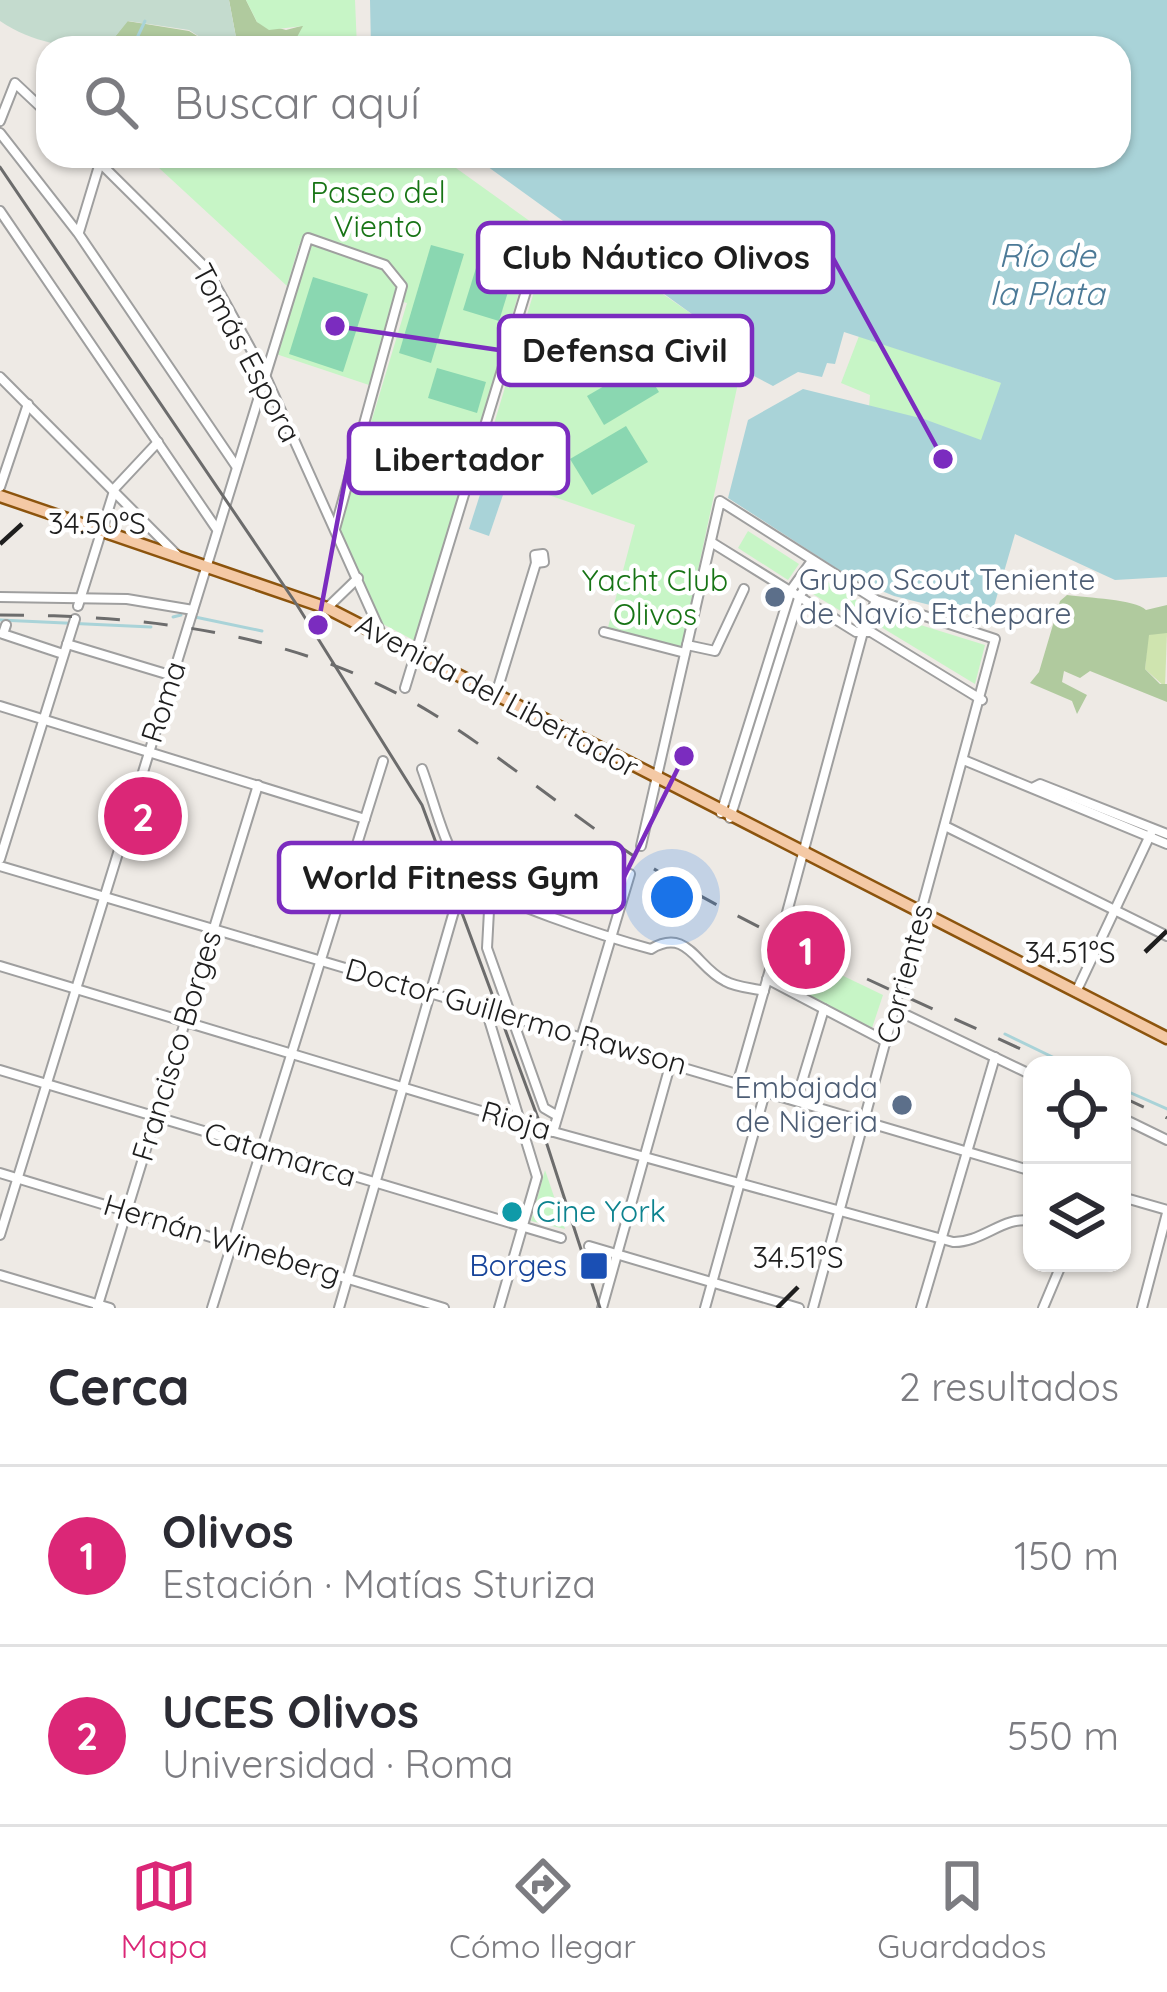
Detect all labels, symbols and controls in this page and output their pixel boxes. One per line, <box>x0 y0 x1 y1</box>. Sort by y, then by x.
search box <box>36 36 1131 168</box>
icon: search <box>78 69 144 135</box>
text: Buscar aquí <box>174 74 420 130</box>
park label: Paseo del Viento <box>310 173 446 245</box>
callout: Club Náutico Olivos <box>478 223 833 292</box>
water label: Río de la Plata <box>989 234 1107 313</box>
text: Club Náutico Olivos <box>502 236 810 277</box>
street label: Tomás Espora <box>184 257 310 449</box>
callout: Defensa Civil <box>499 316 752 385</box>
text: Defensa Civil <box>522 329 728 370</box>
callout: Libertador <box>349 424 568 493</box>
text: Libertador <box>374 438 544 479</box>
text: 34.50°S <box>48 504 146 542</box>
place label: Grupo Scout Teniente de Navío Etchepare <box>799 560 1095 632</box>
park label: Yacht Club Olivos <box>582 561 728 633</box>
marker: Grupo Scout Teniente de Navío Etchepare <box>762 584 788 610</box>
street label: Avenida del Libertador <box>349 604 646 786</box>
street label: Roma <box>132 656 194 747</box>
pin: 2 <box>104 771 182 861</box>
callout: World Fitness Gym <box>279 843 624 912</box>
text: World Fitness Gym <box>303 856 599 897</box>
your location <box>642 867 702 927</box>
street label: Corrientes <box>867 900 941 1048</box>
pin: 1 <box>767 905 845 995</box>
street label: Francisco Borges <box>123 926 229 1166</box>
text: 34.51°S <box>1024 933 1116 971</box>
street label: Doctor Guillermo Rawson <box>341 949 691 1083</box>
map controls <box>1023 1056 1131 1272</box>
button: locate <box>1023 1056 1131 1164</box>
place label: Embajada de Nigeria <box>735 1068 878 1140</box>
street label: Rioja <box>477 1092 556 1148</box>
marker: Embajada de Nigeria <box>889 1092 915 1118</box>
street label: Catamarca <box>200 1113 361 1195</box>
button: layers <box>1023 1164 1131 1272</box>
street label: Hernán Wineberg <box>99 1185 345 1293</box>
place label: Cine York <box>536 1192 666 1230</box>
marker: Cine York <box>499 1199 525 1225</box>
text: 34.51°S <box>752 1238 844 1276</box>
place label: Borges <box>469 1246 567 1284</box>
marker: Borges <box>578 1250 610 1282</box>
text: Cerca <box>48 1354 190 1418</box>
text: 2 resultados <box>899 1362 1119 1411</box>
text: Olivos <box>162 1503 294 1559</box>
text: 1 <box>79 1531 95 1580</box>
text: 150 m <box>1014 1531 1119 1580</box>
text: Estación · Matías Sturiza <box>162 1559 596 1608</box>
text: UCES Olivos <box>162 1683 419 1739</box>
text: 2 <box>76 1711 98 1760</box>
text: 550 m <box>1007 1711 1119 1760</box>
text: Universidad · Roma <box>162 1739 513 1788</box>
tab: Mapa <box>121 1853 208 1966</box>
tab: Cómo llegar <box>449 1853 636 1966</box>
tab: Guardados <box>877 1853 1046 1966</box>

